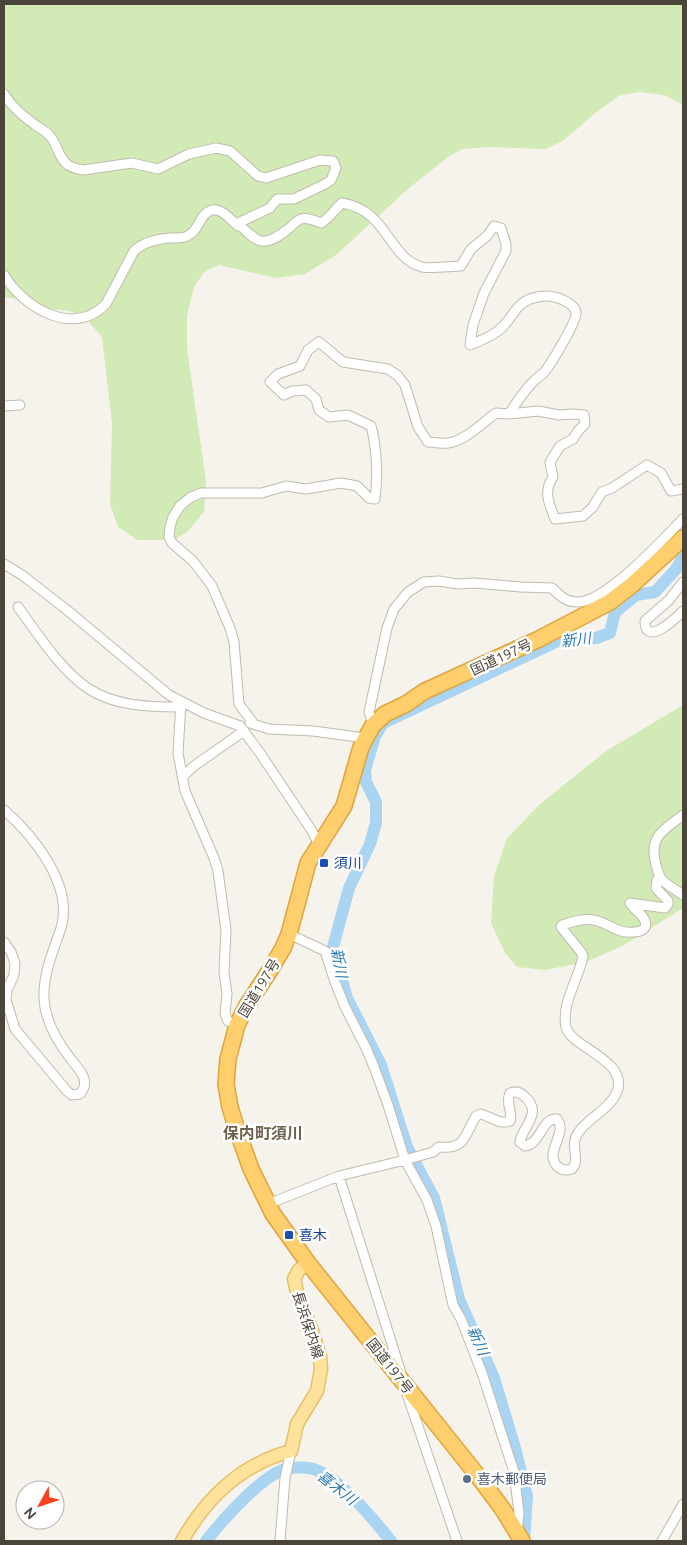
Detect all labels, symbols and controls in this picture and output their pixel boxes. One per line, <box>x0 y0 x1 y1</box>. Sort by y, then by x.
water label: 新川 <box>560 629 594 650</box>
street label: 国道197号 <box>468 636 534 678</box>
place label: 須川 <box>334 855 362 871</box>
marker: 須川 <box>318 857 330 869</box>
water label: 新川 <box>328 947 351 981</box>
street label: 国道197号 <box>235 956 283 1020</box>
district label: 保内町須川 <box>223 1124 303 1142</box>
place label: 喜木 <box>299 1227 327 1243</box>
marker: 喜木 <box>283 1229 295 1241</box>
street label: 長浜保内線 <box>290 1289 326 1361</box>
water label: 新川 <box>465 1324 493 1360</box>
street label: 国道197号 <box>363 1335 417 1397</box>
water label: 喜木川 <box>314 1467 362 1509</box>
place label: 喜木郵便局 <box>477 1471 547 1487</box>
marker: 喜木郵便局 <box>461 1473 473 1485</box>
north arrow <box>15 1480 65 1530</box>
text: N <box>21 1504 40 1523</box>

